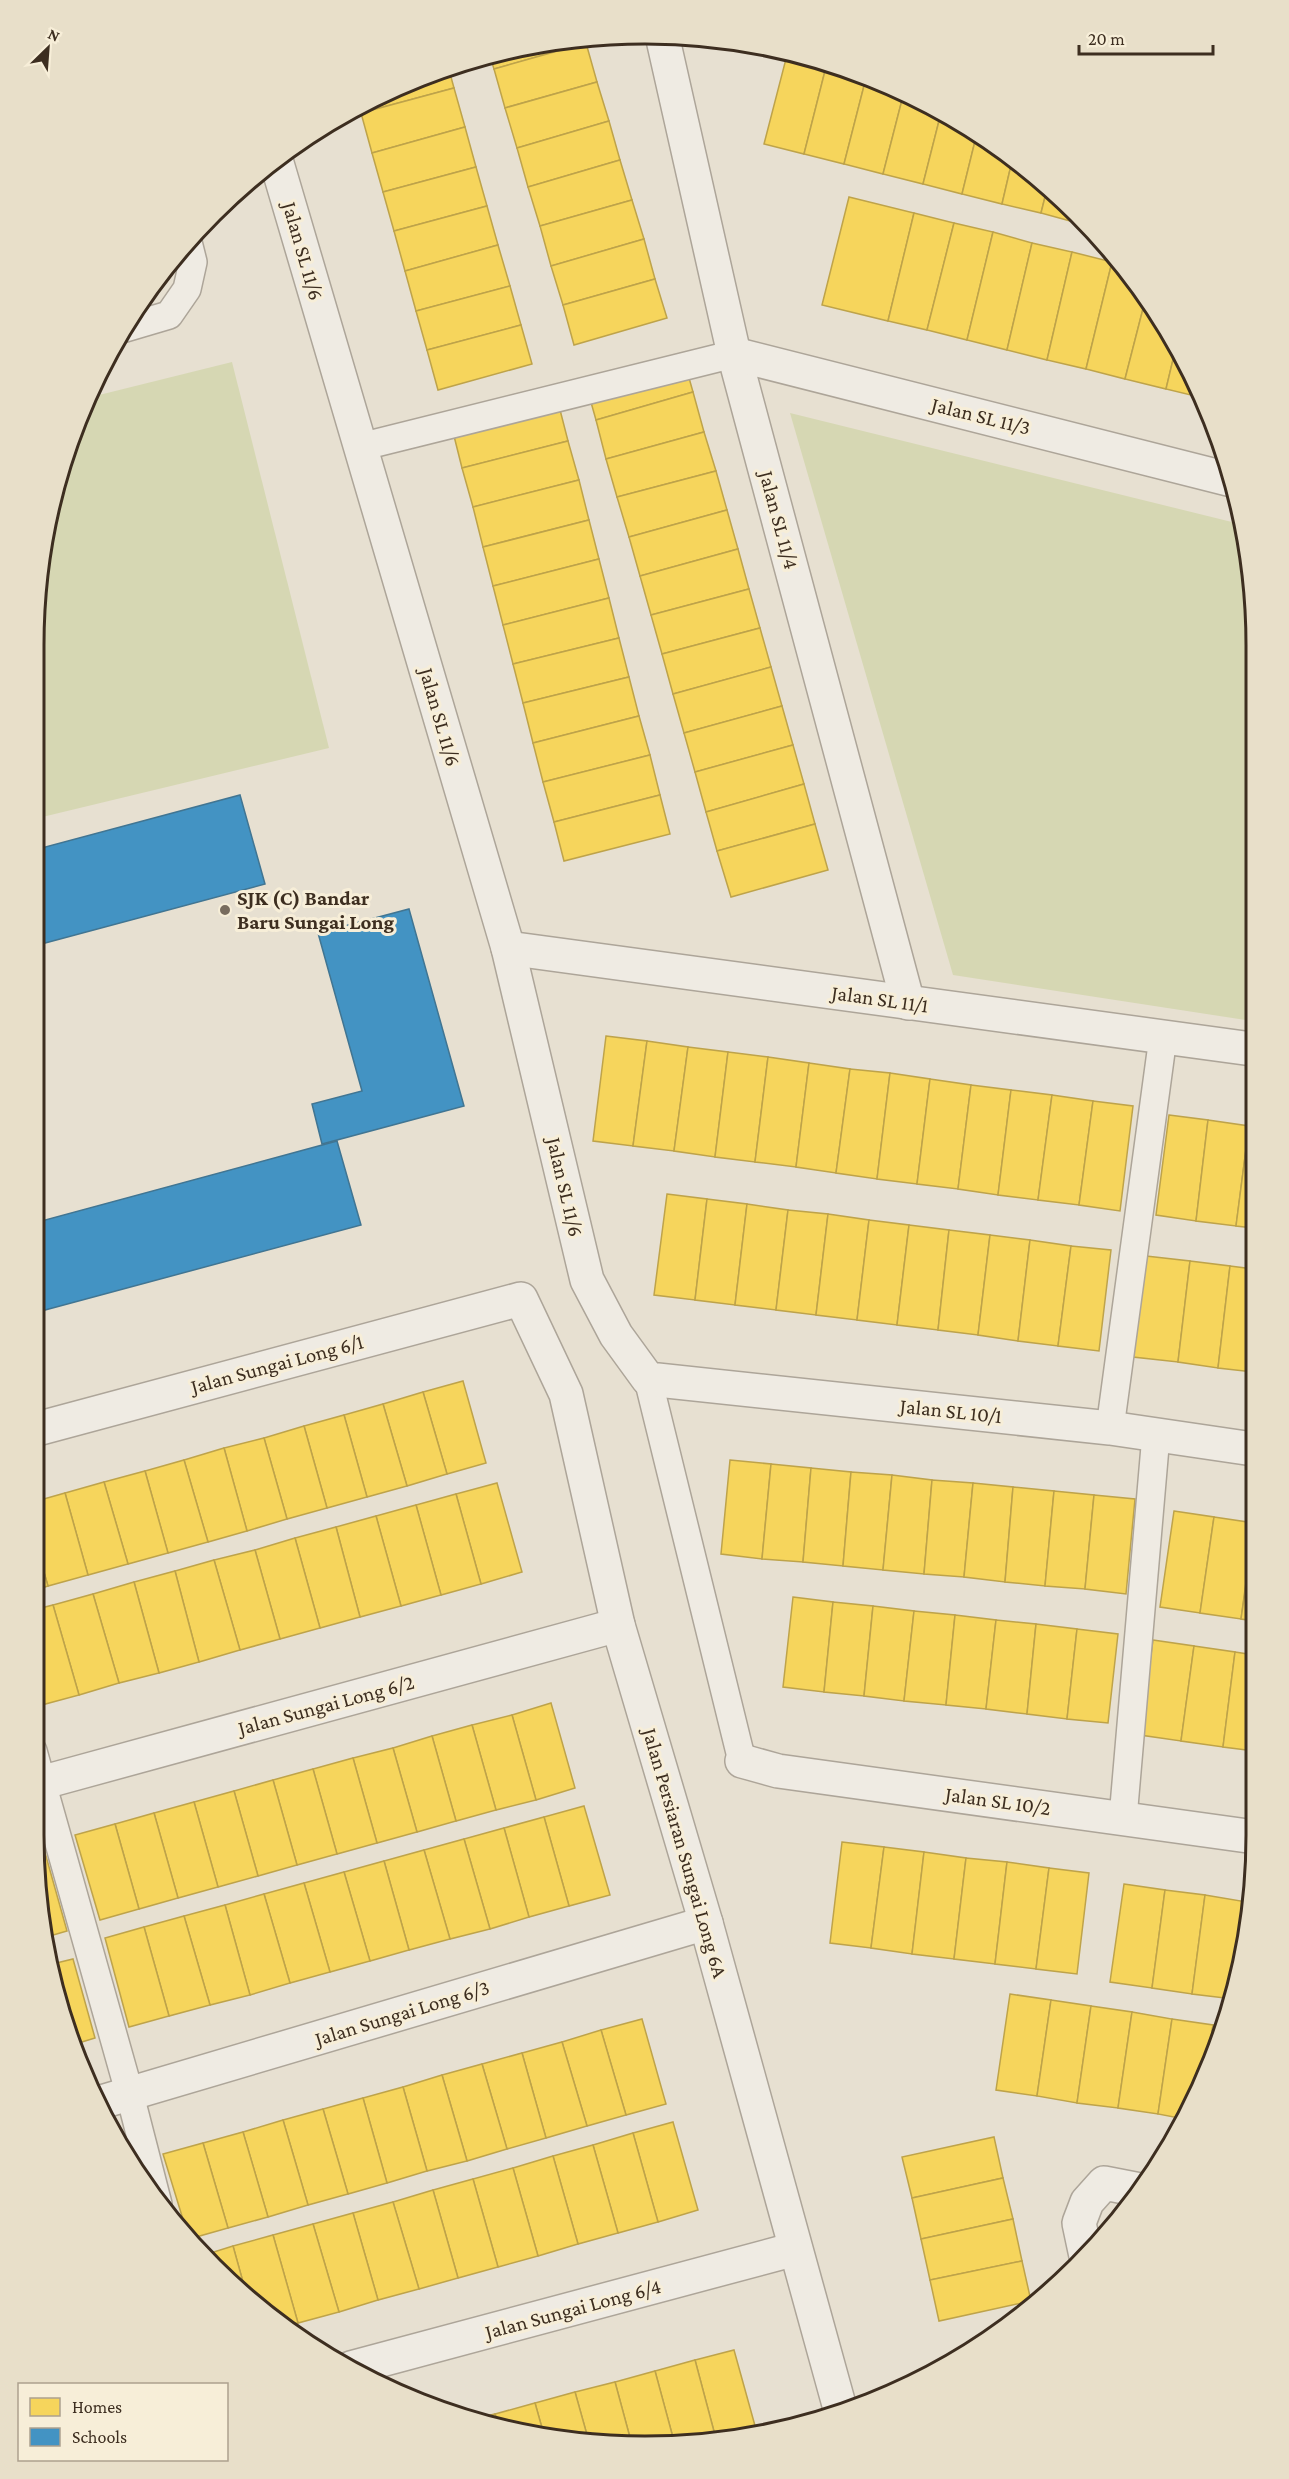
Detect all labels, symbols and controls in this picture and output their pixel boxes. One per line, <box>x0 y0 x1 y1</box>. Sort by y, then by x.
north arrow <box>18 18 78 78</box>
scale bar <box>1079 18 1212 56</box>
text: N <box>46 25 63 45</box>
text: 20 m <box>1088 29 1125 49</box>
street label: Jalan SL 11/6 <box>277 197 328 303</box>
street label: Jalan SL 11/3 <box>927 392 1033 440</box>
street label: Jalan SL 11/4 <box>754 466 804 572</box>
street label: Jalan SL 11/6 <box>414 663 465 769</box>
place label: SJK (C) Bandar Baru Sungai Long <box>237 886 395 934</box>
marker: SJK (C) Bandar Baru Sungai Long <box>218 903 232 917</box>
street label: Jalan SL 11/1 <box>828 980 930 1018</box>
street label: Jalan SL 11/6 <box>541 1133 588 1239</box>
street label: Jalan Sungai Long 6/1 <box>186 1329 366 1399</box>
street label: Jalan SL 10/1 <box>897 1393 1003 1428</box>
street label: Jalan Sungai Long 6/2 <box>233 1670 417 1741</box>
street label: Jalan Persiaran Sungai Long 6A <box>637 1723 732 1981</box>
street label: Jalan SL 10/2 <box>942 1781 1052 1820</box>
street label: Jalan Sungai Long 6/3 <box>310 1975 492 2052</box>
street label: Jalan Sungai Long 6/4 <box>480 2274 664 2345</box>
legend <box>18 2383 228 2461</box>
text: Homes <box>72 2397 122 2417</box>
text: Schools <box>72 2427 127 2447</box>

